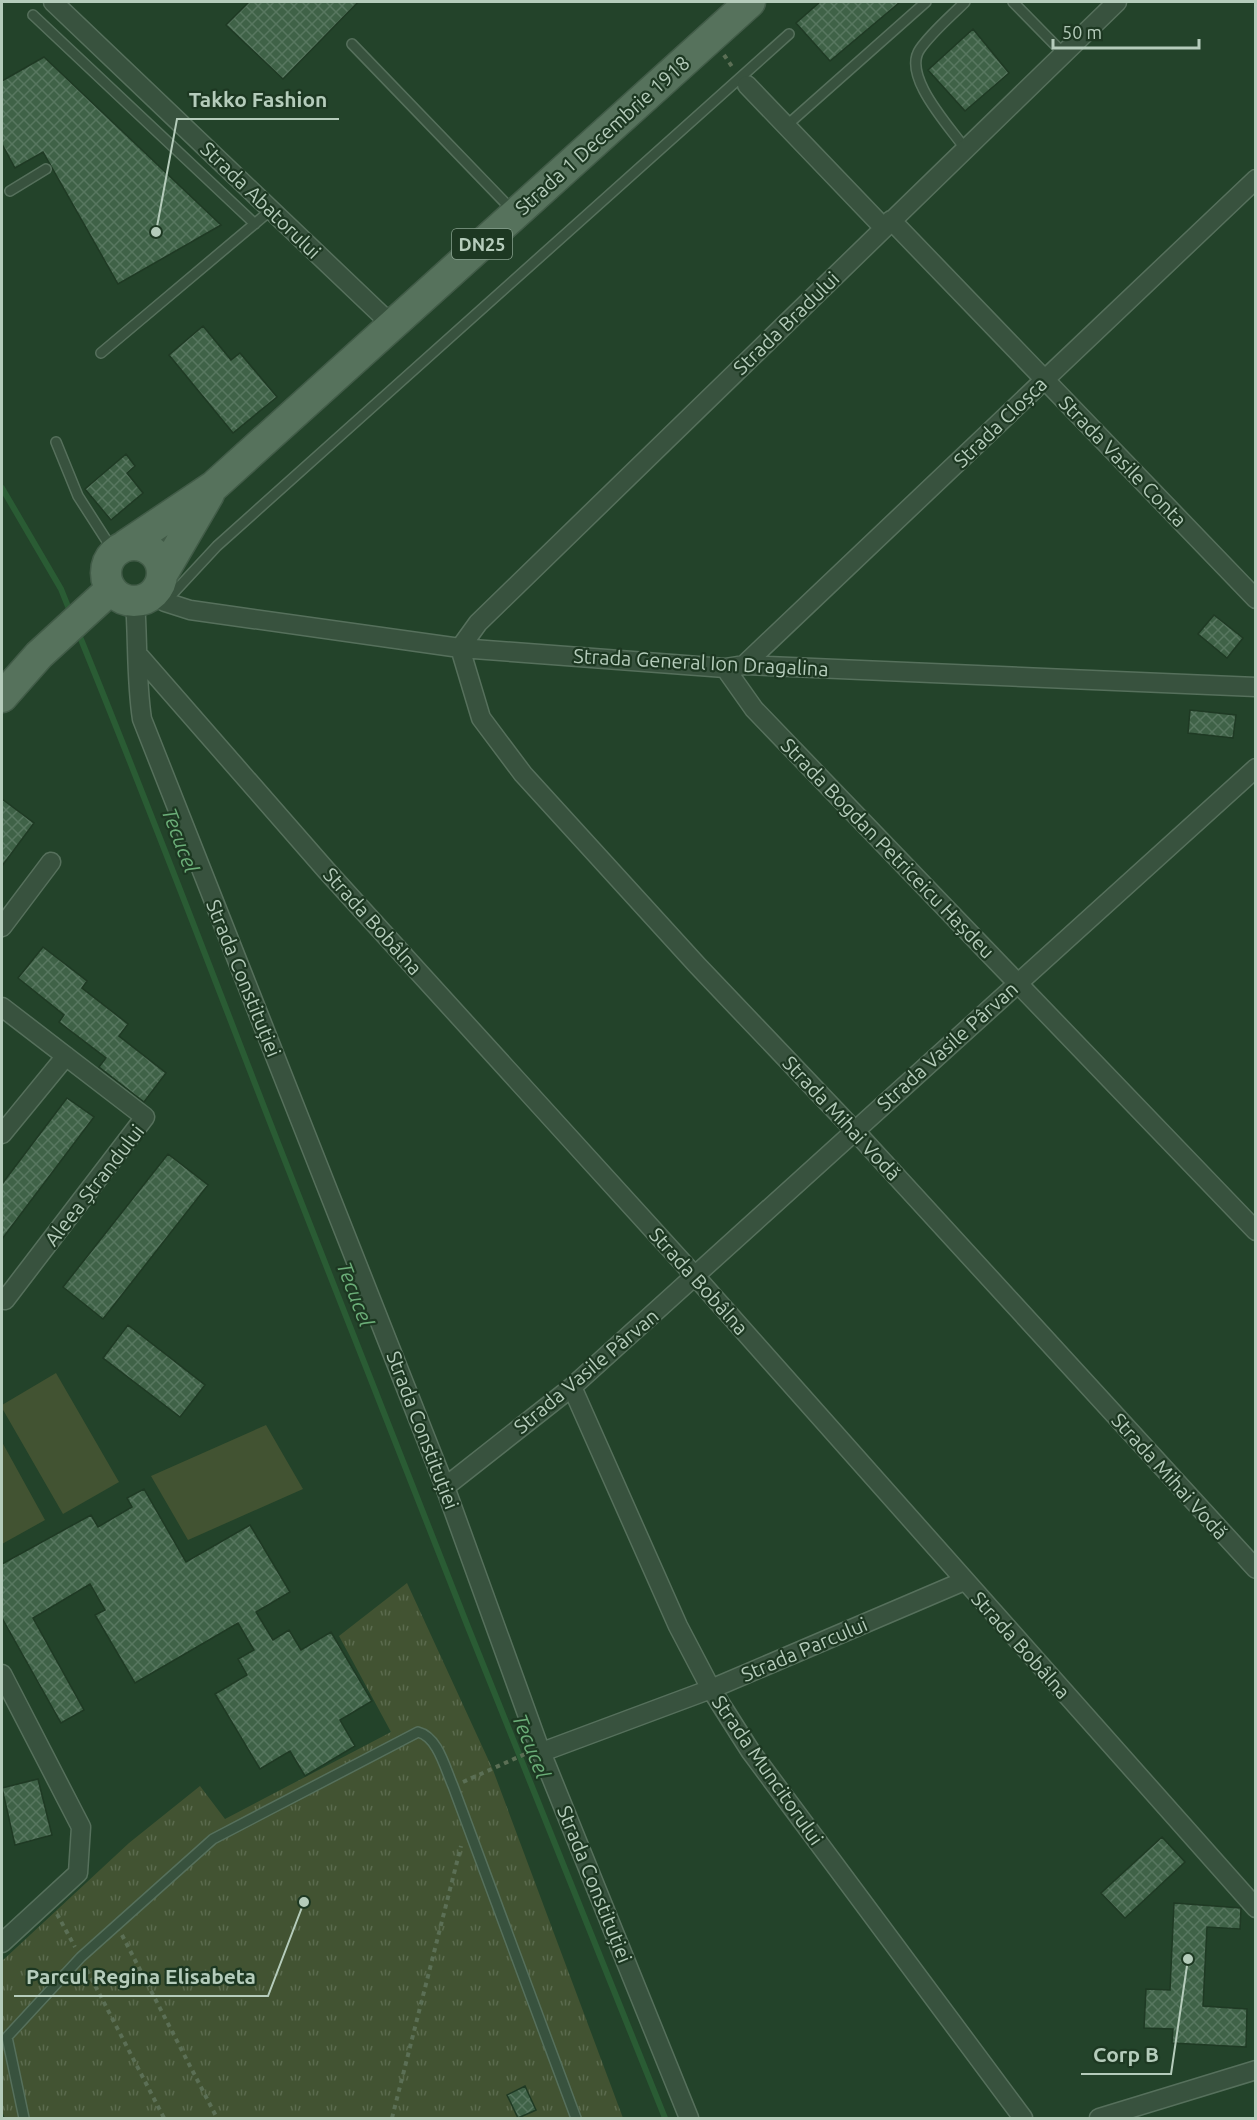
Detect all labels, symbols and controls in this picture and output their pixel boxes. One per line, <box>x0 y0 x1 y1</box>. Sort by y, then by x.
scale bar <box>1053 12 1198 50</box>
text: 50 m <box>1062 22 1102 42</box>
street label: Strada 1 Decembrie 1918 <box>510 51 694 219</box>
callout: Takko Fashion <box>177 80 339 119</box>
text: Takko Fashion <box>189 87 327 111</box>
street label: Strada Abatorului <box>196 137 326 263</box>
road number: DN25 <box>452 229 512 259</box>
street label: Strada Bradului <box>728 267 844 379</box>
street label: Strada Cloșca <box>949 372 1051 472</box>
street label: Strada Vasile Conta <box>1055 391 1191 531</box>
street label: Strada General Ion Dragalina <box>573 644 829 680</box>
street label: Strada Bogdan Petriceicu Hașdeu <box>777 733 999 963</box>
water label: Tecucel <box>158 804 204 876</box>
street label: Strada Bobâlna <box>319 863 427 979</box>
street label: Strada Constituției <box>202 896 286 1060</box>
street label: Strada Vasile Pârvan <box>872 977 1022 1115</box>
street label: Strada Mihai Vodă <box>778 1051 906 1185</box>
street label: Aleea Ștrandului <box>40 1120 148 1250</box>
street label: Strada Bobâlna <box>645 1223 753 1339</box>
water label: Tecucel <box>333 1258 379 1330</box>
street label: Strada Vasile Pârvan <box>509 1304 663 1438</box>
street label: Strada Constituției <box>382 1348 464 1512</box>
street label: Strada Mihai Vodă <box>1107 1408 1233 1544</box>
street label: Strada Bobâlna <box>967 1587 1075 1703</box>
street label: Strada Parcului <box>738 1612 870 1686</box>
street label: Strada Muncitorului <box>708 1691 828 1849</box>
water label: Tecucel <box>508 1710 556 1782</box>
street label: Strada Constituției <box>553 1802 637 1966</box>
callout: Parcul Regina Elisabeta <box>14 1957 268 1996</box>
text: Parcul Regina Elisabeta <box>26 1964 256 1988</box>
callout: Corp B <box>1081 2035 1171 2074</box>
text: Corp B <box>1093 2042 1159 2066</box>

